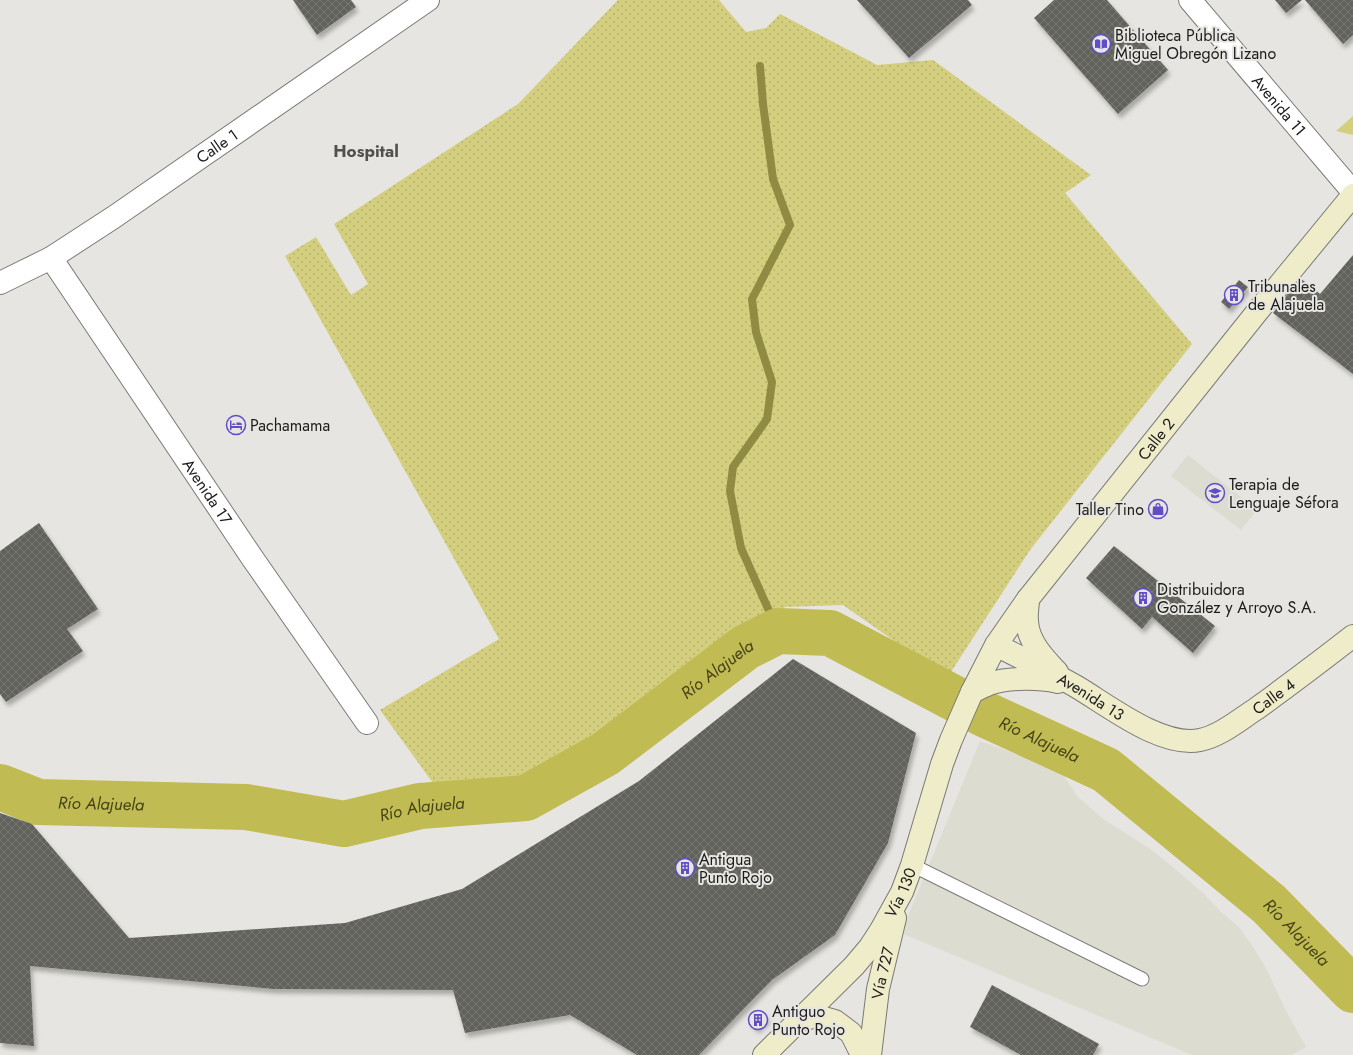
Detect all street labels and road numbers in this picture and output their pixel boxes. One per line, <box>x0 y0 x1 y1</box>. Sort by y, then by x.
street label: Avenida 11 <box>1247 70 1312 141</box>
street label: Calle 1 <box>191 123 242 169</box>
street label: Calle 2 <box>1132 413 1180 465</box>
street label: Avenida 17 <box>177 454 238 529</box>
street label: Avenida 13 <box>1053 667 1129 726</box>
street label: Calle 4 <box>1247 673 1300 720</box>
street label: Vía 130 <box>879 864 922 922</box>
street label: Vía 727 <box>865 944 899 1000</box>

